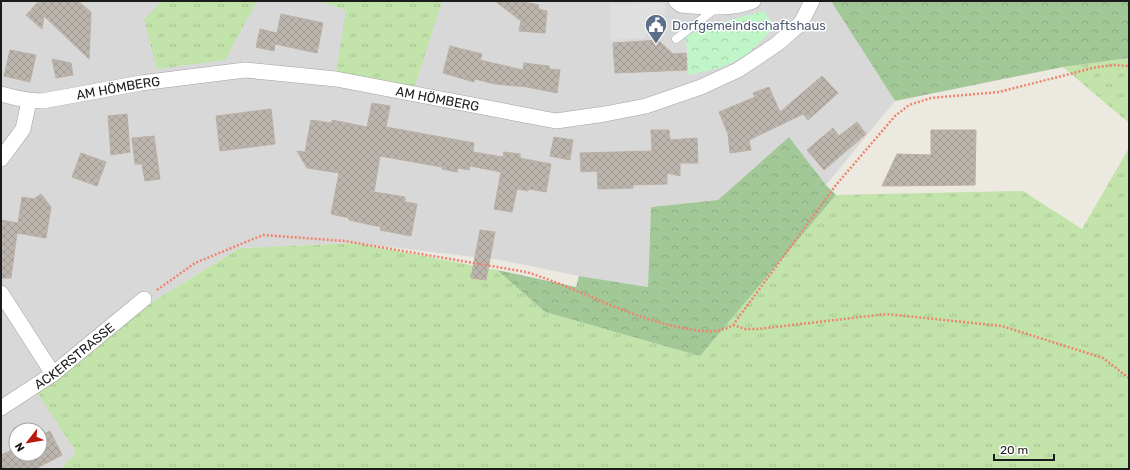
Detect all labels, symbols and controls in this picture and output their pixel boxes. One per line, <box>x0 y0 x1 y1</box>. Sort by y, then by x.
public building icon: Dorfgemeindschaftshaus <box>643 12 669 45</box>
place label: Dorfgemeindschaftshaus <box>672 18 826 34</box>
street label: AM HÖMBERG <box>75 73 161 102</box>
street label: AM HÖMBERG <box>395 83 481 114</box>
street label: ACKERSTRASSE <box>31 319 117 392</box>
north arrow <box>8 422 48 462</box>
scale bar <box>994 436 1054 462</box>
text: N <box>12 440 27 454</box>
text: 20 m <box>1000 443 1028 457</box>

